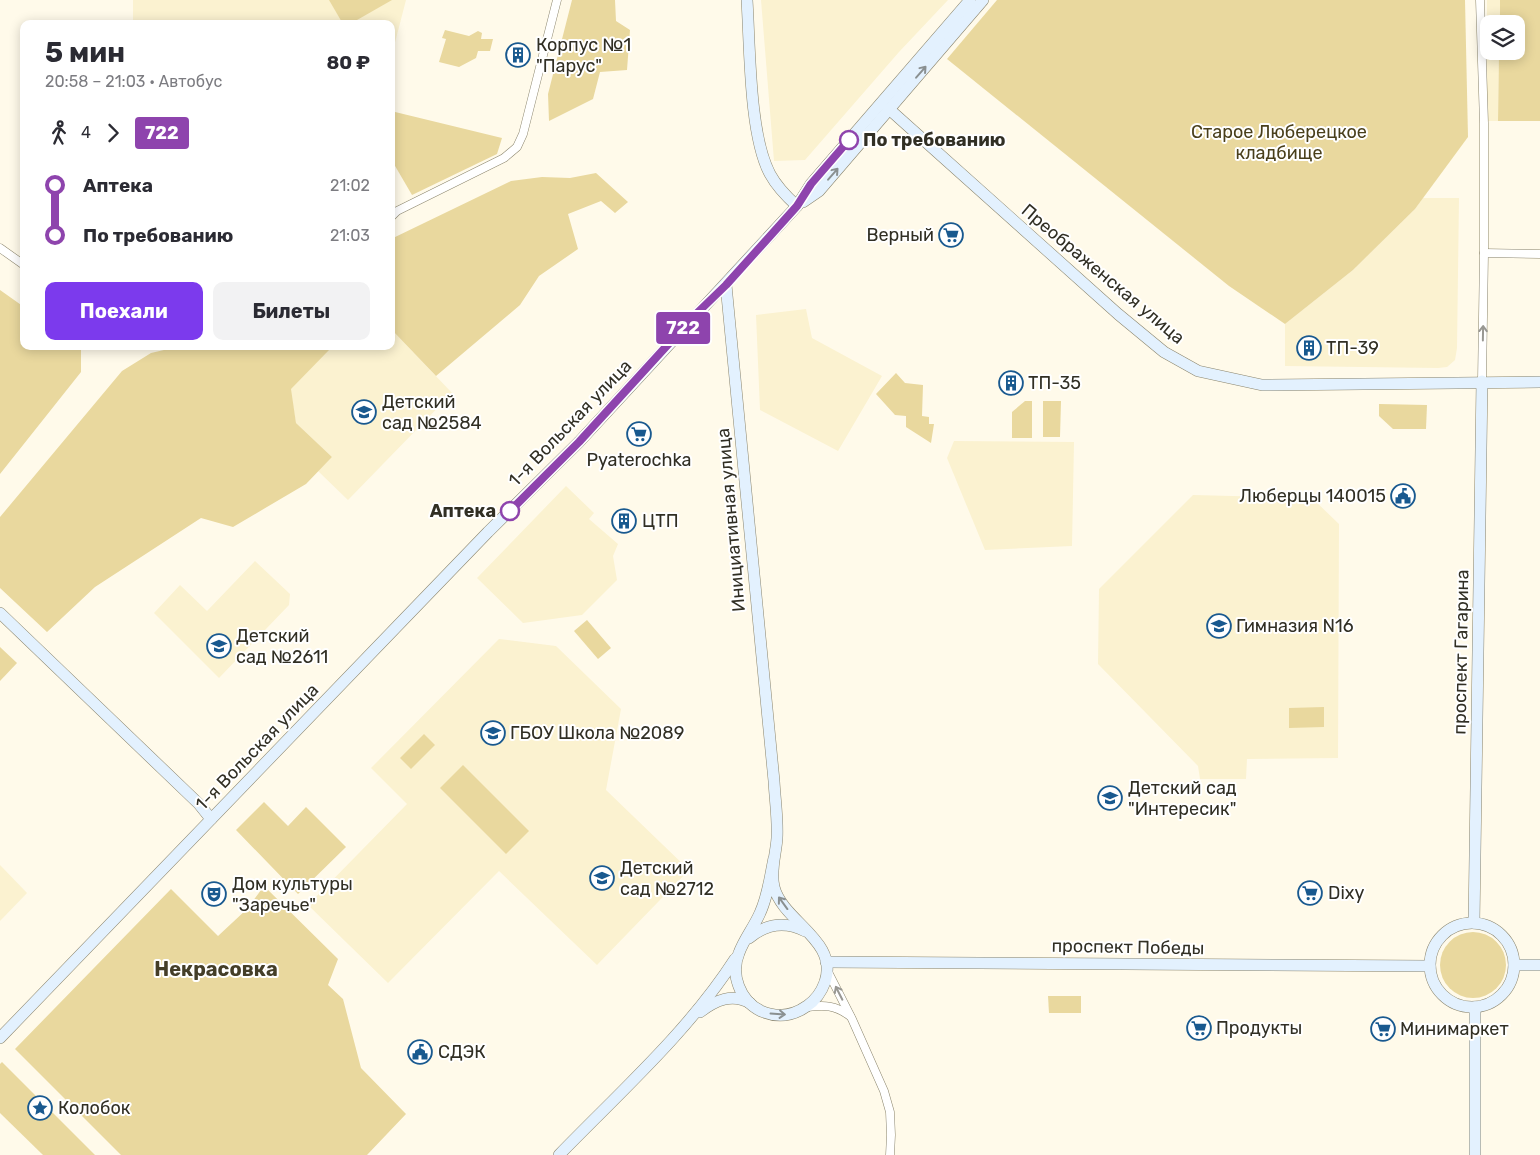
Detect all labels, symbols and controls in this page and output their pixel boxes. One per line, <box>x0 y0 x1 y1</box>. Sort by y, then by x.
map controls <box>1480 15 1525 60</box>
button: layers <box>1480 15 1525 60</box>
place label: Корпус №1 "Парус" <box>536 34 631 77</box>
text: 5 мин <box>45 36 125 69</box>
building icon: Корпус №1 "Парус" <box>505 42 531 68</box>
text: 80 ₽ <box>326 51 370 74</box>
one-way arrow <box>915 66 926 79</box>
text: 20:58 – 21:03 · Автобус <box>45 72 222 91</box>
icon: walk <box>45 119 73 147</box>
icon: forward <box>99 119 127 147</box>
park label: Старое Люберецкое кладбище <box>1191 121 1367 164</box>
text: 722 <box>145 122 179 144</box>
text: 4 <box>81 123 91 142</box>
place label: По требованию <box>863 129 1005 151</box>
marker: По требованию <box>839 130 859 150</box>
one-way arrow <box>827 168 838 181</box>
text: Аптека <box>83 174 153 197</box>
text: 21:02 <box>330 176 370 195</box>
street label: Преображенская улица <box>1017 199 1189 349</box>
supermarket icon: Верный <box>938 222 964 248</box>
text: По требованию <box>83 224 233 247</box>
place label: Верный <box>867 224 934 246</box>
text: 21:03 <box>330 226 370 245</box>
button: Поехали <box>45 282 203 340</box>
button: Билеты <box>213 282 370 340</box>
line badge: 722 <box>654 312 712 344</box>
text: 722 <box>666 317 700 339</box>
one-way arrow <box>1478 325 1488 341</box>
building icon: ТП-39 <box>1296 335 1322 361</box>
place label: ТП-39 <box>1326 337 1379 359</box>
street label: 1-я Вольская улица <box>504 355 636 491</box>
building icon: ТП-35 <box>998 370 1024 396</box>
place label: ТП-35 <box>1028 372 1081 394</box>
place label: Детский сад №2584 <box>382 391 482 434</box>
school or university icon: Детский сад №2584 <box>351 399 377 425</box>
supermarket icon: Pyaterochka <box>626 421 652 447</box>
street label: Инициативная улица <box>712 427 750 613</box>
place label: Pyaterochka <box>586 449 692 471</box>
public building icon: Люберцы 140015 <box>1390 483 1416 509</box>
place label: Люберцы 140015 <box>1239 485 1386 507</box>
place label: Аптека <box>430 500 496 522</box>
marker: Аптека <box>500 501 520 521</box>
building icon: ЦТП <box>611 508 637 534</box>
place label: ЦТП <box>642 510 679 532</box>
street label: проспект Гагарина <box>1449 569 1473 735</box>
school or university icon: Гимназия N16 <box>1206 613 1232 639</box>
place label: Гимназия N16 <box>1236 615 1354 637</box>
place label: Детский сад №2611 <box>236 625 328 668</box>
school or university icon: Детский сад №2611 <box>206 633 232 659</box>
street label: 1-я Вольская улица <box>191 679 323 815</box>
school or university icon: ГБОУ Школа №2089 <box>480 720 506 746</box>
place label: ГБОУ Школа №2089 <box>510 722 684 744</box>
place label: Детский сад "Интересик" <box>1128 777 1237 820</box>
school or university icon: Детский сад "Интересик" <box>1097 785 1123 811</box>
place label: Детский сад №2712 <box>620 857 714 900</box>
school or university icon: Детский сад №2712 <box>589 865 615 891</box>
place label: Дом культуры "Заречье" <box>232 873 353 916</box>
supermarket icon: Dixy <box>1297 880 1323 906</box>
theatre icon: Дом культуры "Заречье" <box>201 881 227 907</box>
place label: Dixy <box>1328 882 1364 904</box>
one-way arrow <box>777 897 788 910</box>
street label: проспект Победы <box>1051 935 1205 959</box>
district label: Некрасовка <box>154 957 278 981</box>
one-way arrow <box>834 986 843 1001</box>
one-way arrow <box>769 1010 785 1019</box>
supermarket icon: Продукты <box>1186 1015 1212 1041</box>
supermarket icon: Минимаркет <box>1370 1016 1396 1042</box>
place label: Продукты <box>1216 1017 1302 1039</box>
place label: Минимаркет <box>1400 1018 1509 1040</box>
public building icon: СДЭК <box>407 1039 433 1065</box>
place label: СДЭК <box>438 1041 486 1063</box>
place icon: Колобок <box>27 1095 53 1121</box>
place label: Колобок <box>58 1097 131 1119</box>

